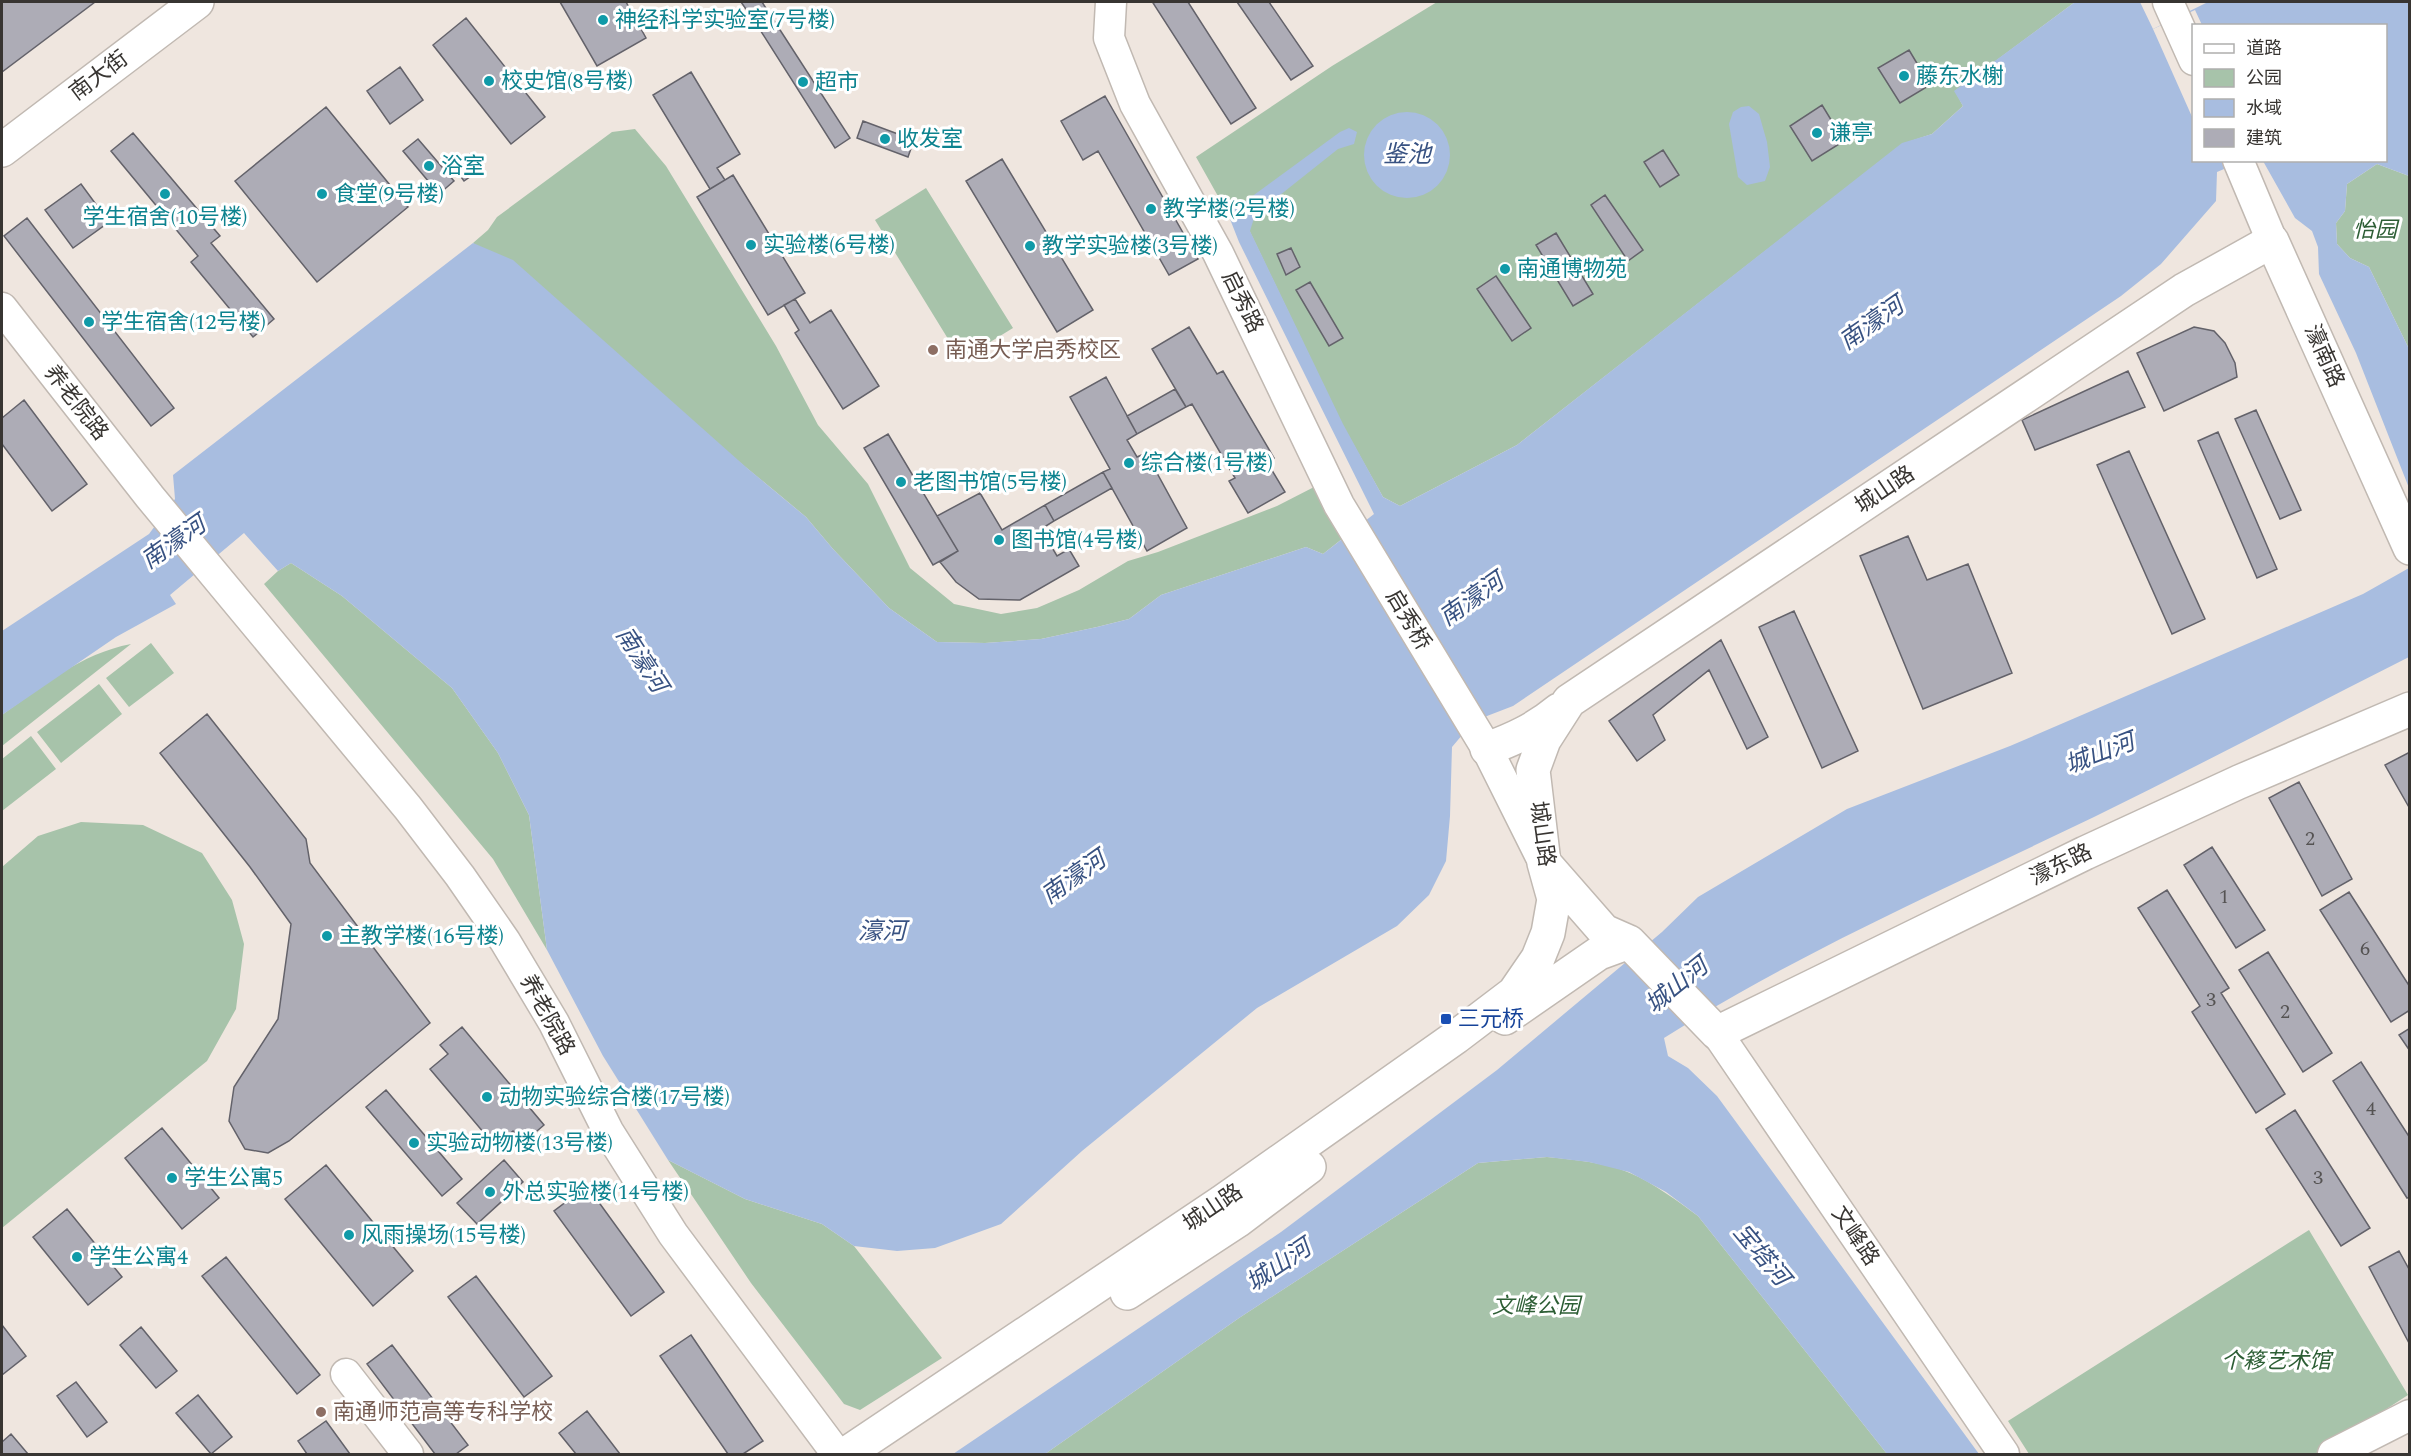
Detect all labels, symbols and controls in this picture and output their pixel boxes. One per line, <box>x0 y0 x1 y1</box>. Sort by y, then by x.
place label: 神经科学实验室(7号楼) <box>615 4 835 37</box>
marker: 神经科学实验室(7号楼) <box>596 13 610 27</box>
legend <box>2192 24 2387 162</box>
text: 道路 <box>2246 35 2282 62</box>
street label: 南大街 <box>63 43 135 109</box>
place label: 藤东水榭 <box>1916 60 2004 93</box>
place label: 校史馆(8号楼) <box>501 65 633 98</box>
text: 公园 <box>2246 65 2282 92</box>
place label: 超市 <box>815 66 859 99</box>
marker: 藤东水榭 <box>1897 69 1911 83</box>
marker: 校史馆(8号楼) <box>482 74 496 88</box>
marker: 超市 <box>796 75 810 89</box>
text: 水域 <box>2246 95 2282 122</box>
place label: 谦亭 <box>1829 117 1873 150</box>
place label: 收发室 <box>897 123 963 156</box>
text: 建筑 <box>2246 125 2282 152</box>
marker: 谦亭 <box>1810 126 1824 140</box>
marker: 收发室 <box>878 132 892 146</box>
water label: 鉴池 <box>1383 137 1433 173</box>
place label: 浴室 <box>441 150 485 183</box>
marker: 浴室 <box>422 159 436 173</box>
place label: 食堂(9号楼) <box>334 178 444 211</box>
marker: 学生宿舍(10号楼) <box>158 187 172 201</box>
marker: 食堂(9号楼) <box>315 187 329 201</box>
place label: 教学楼(2号楼) <box>1163 193 1295 226</box>
place label: 学生宿舍(10号楼) <box>82 201 248 234</box>
marker: 教学楼(2号楼) <box>1144 202 1158 216</box>
park label: 怡园 <box>2353 214 2400 247</box>
place label: 实验楼(6号楼) <box>763 229 895 262</box>
place label: 教学实验楼(3号楼) <box>1042 230 1218 263</box>
marker: 实验楼(6号楼) <box>744 238 758 252</box>
marker: 教学实验楼(3号楼) <box>1023 239 1037 253</box>
place label: 南通博物苑 <box>1517 253 1627 286</box>
marker: 南通博物苑 <box>1498 262 1512 276</box>
street label: 启秀路 <box>1213 265 1271 339</box>
water label: 南濠河 <box>1832 286 1915 359</box>
place label: 学生宿舍(12号楼) <box>101 306 266 339</box>
marker: 学生宿舍(12号楼) <box>82 315 96 329</box>
street label: 濠南路 <box>2296 319 2352 393</box>
place label: 南通大学启秀校区 <box>945 334 1121 367</box>
marker: 南通大学启秀校区 <box>926 343 940 357</box>
street label: 养老院路 <box>36 358 116 448</box>
place label: 综合楼(1号楼) <box>1141 447 1273 480</box>
marker: 综合楼(1号楼) <box>1122 456 1136 470</box>
street label: 城山路 <box>1848 458 1922 522</box>
place label: 老图书馆(5号楼) <box>913 466 1067 499</box>
marker: 老图书馆(5号楼) <box>894 475 908 489</box>
water label: 南濠河 <box>134 505 217 578</box>
place label: 图书馆(4号楼) <box>1011 524 1143 557</box>
marker: 图书馆(4号楼) <box>992 533 1006 547</box>
water label: 南濠河 <box>1432 562 1515 635</box>
street label: 启秀桥 <box>1377 583 1439 657</box>
water label: 南濠河 <box>606 620 678 703</box>
water label: 城山河 <box>2060 723 2144 784</box>
street label: 城山路 <box>1521 799 1563 869</box>
house number: 2 <box>2305 824 2315 854</box>
street label: 濠东路 <box>2024 836 2098 894</box>
water label: 南濠河 <box>1034 840 1117 913</box>
house number: 1 <box>2219 882 2229 912</box>
water label: 濠河 <box>858 914 910 950</box>
place label: 主教学楼(16号楼) <box>339 920 504 953</box>
marker: 主教学楼(16号楼) <box>320 929 334 943</box>
house number: 6 <box>2360 934 2370 964</box>
water label: 城山河 <box>1638 947 1719 1023</box>
street label: 养老院路 <box>511 969 583 1061</box>
house number: 3 <box>2206 985 2216 1015</box>
house number: 2 <box>2280 997 2290 1027</box>
place label: 三元桥 <box>1458 1003 1524 1036</box>
marker: 三元桥 <box>1439 1012 1453 1026</box>
place label: 动物实验综合楼(17号楼) <box>499 1081 730 1114</box>
marker: 动物实验综合楼(17号楼) <box>480 1090 494 1104</box>
house number: 4 <box>2366 1094 2376 1124</box>
place label: 实验动物楼(13号楼) <box>426 1127 613 1160</box>
marker: 实验动物楼(13号楼) <box>407 1136 421 1150</box>
place label: 学生公寓5 <box>184 1162 283 1195</box>
house number: 3 <box>2313 1163 2323 1193</box>
marker: 学生公寓5 <box>165 1171 179 1185</box>
place label: 外总实验楼(14号楼) <box>502 1176 689 1209</box>
street label: 城山路 <box>1176 1176 1250 1240</box>
marker: 外总实验楼(14号楼) <box>483 1185 497 1199</box>
street label: 文峰路 <box>1823 1199 1887 1273</box>
water label: 宝塔河 <box>1724 1216 1801 1297</box>
place label: 风雨操场(15号楼) <box>361 1219 526 1252</box>
marker: 风雨操场(15号楼) <box>342 1228 356 1242</box>
water label: 城山河 <box>1239 1229 1322 1301</box>
place label: 学生公寓4 <box>89 1241 188 1274</box>
marker: 学生公寓4 <box>70 1250 84 1264</box>
park label: 文峰公园 <box>1492 1290 1583 1323</box>
park label: 个簃艺术馆 <box>2221 1345 2334 1378</box>
place label: 南通师范高等专科学校 <box>333 1396 553 1429</box>
marker: 南通师范高等专科学校 <box>314 1405 328 1419</box>

